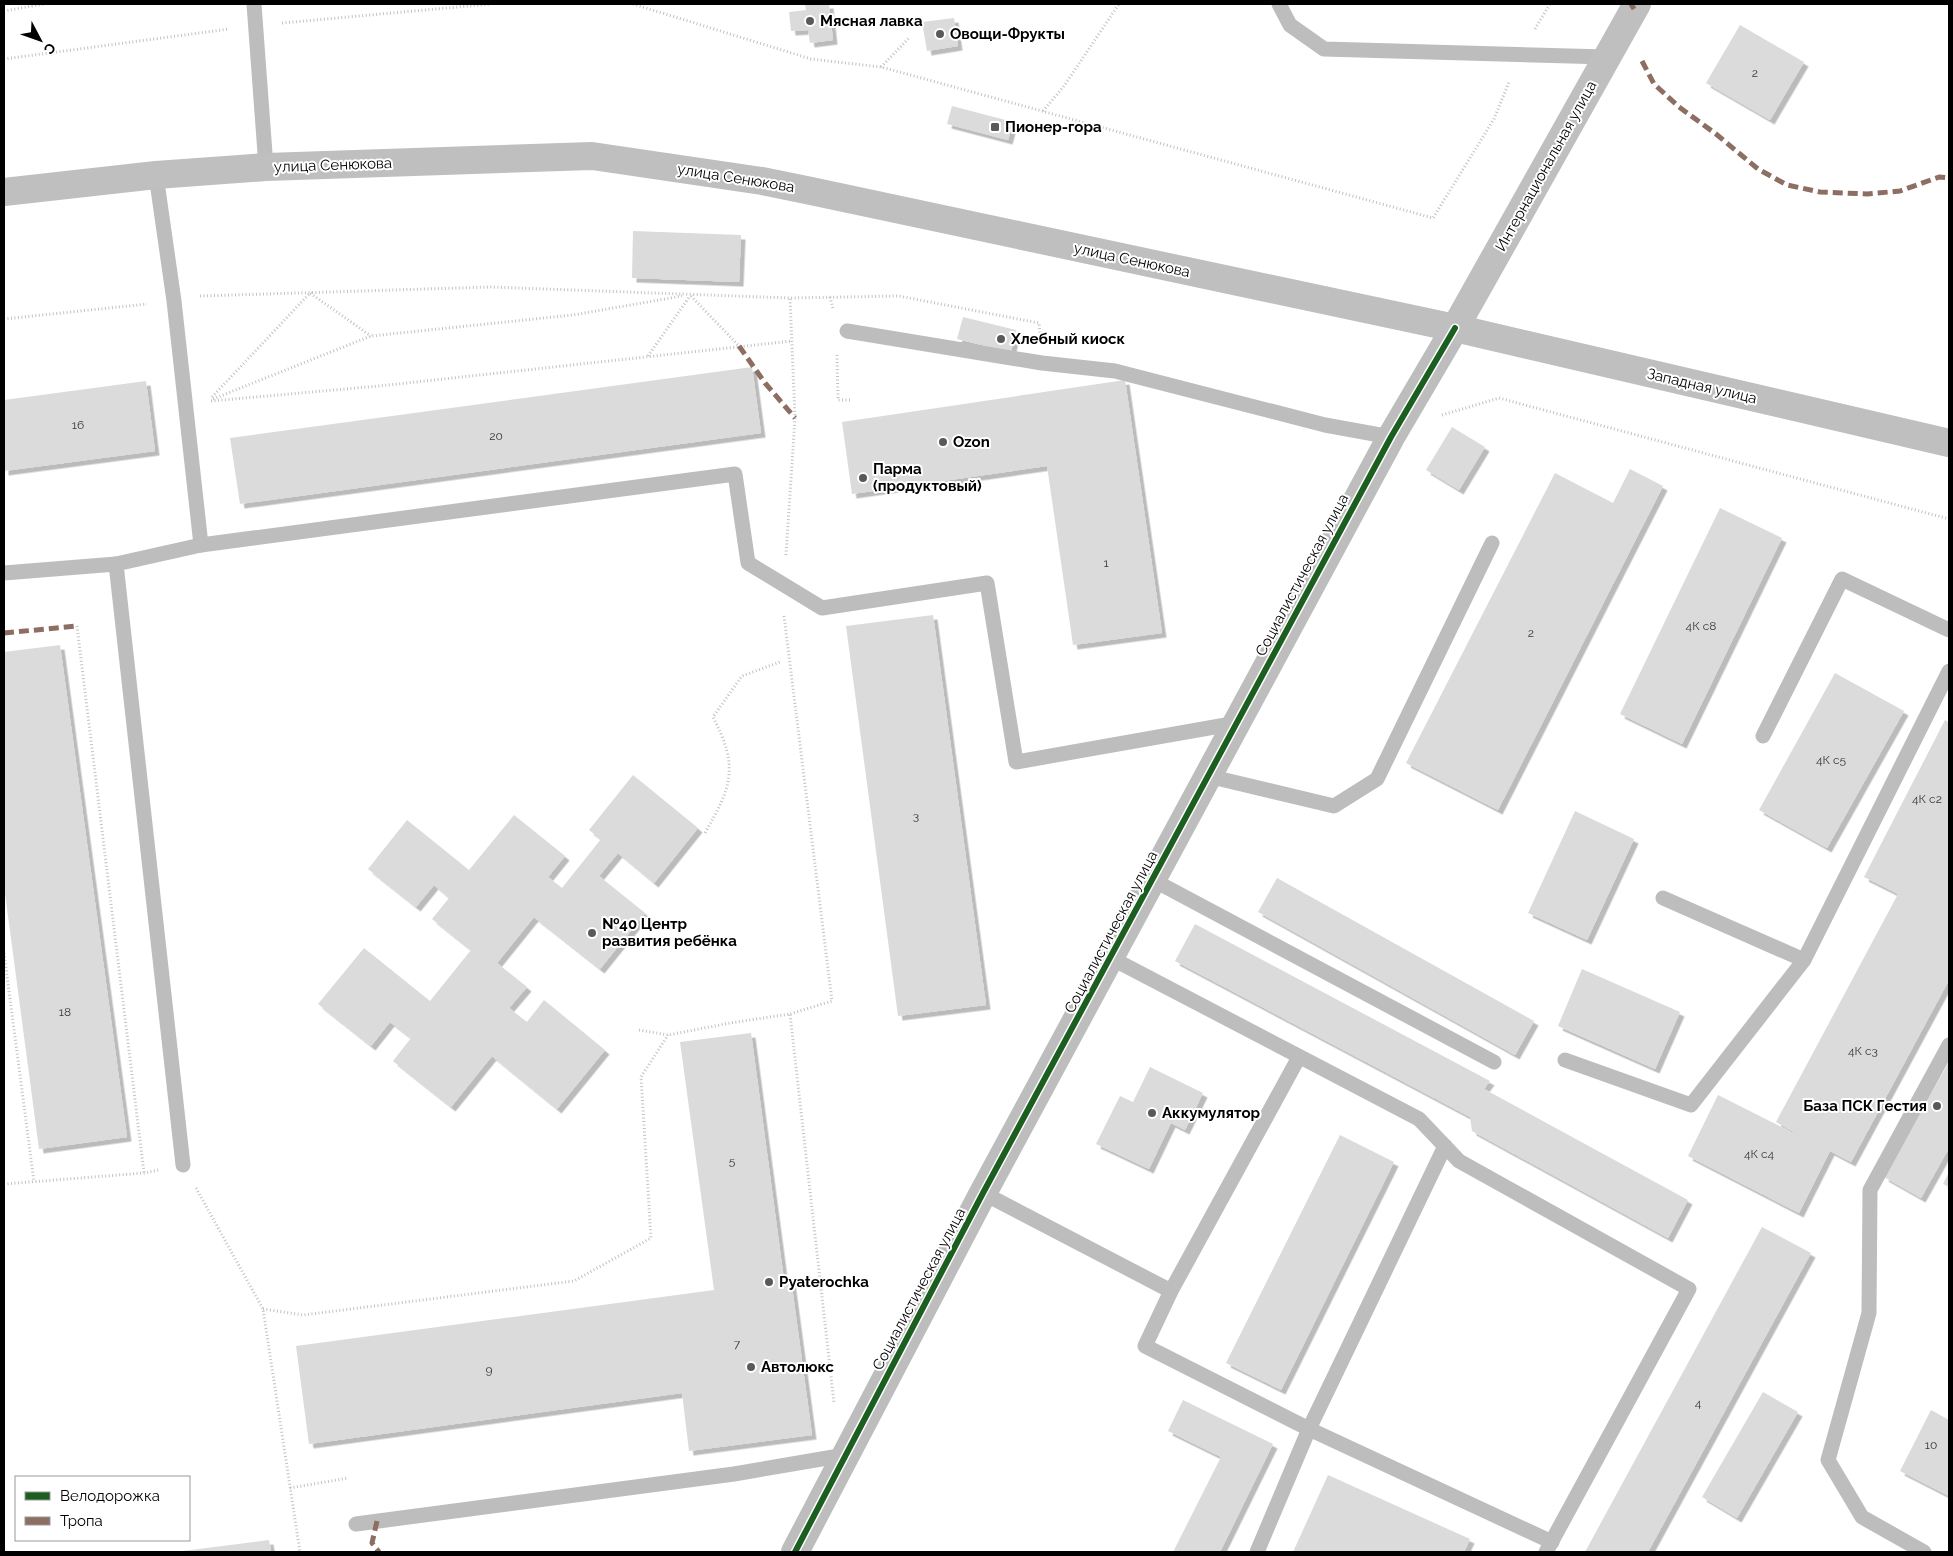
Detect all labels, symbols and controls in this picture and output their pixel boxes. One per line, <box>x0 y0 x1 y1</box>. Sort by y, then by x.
place label: Мясная лавка <box>820 12 923 30</box>
north arrow <box>15 15 65 65</box>
marker: Мясная лавка <box>804 15 816 27</box>
place label: Овощи-Фрукты <box>950 25 1065 43</box>
marker: Овощи-Фрукты <box>934 28 946 40</box>
text: С <box>40 40 59 58</box>
house number: 2 <box>1752 66 1758 80</box>
street label: Интернациональная улица <box>1492 78 1600 254</box>
place label: Пионер-гора <box>1005 118 1102 136</box>
marker: Пионер-гора <box>989 121 1001 133</box>
street label: улица Сенюкова <box>274 154 392 176</box>
street label: улица Сенюкова <box>676 160 796 196</box>
street label: улица Сенюкова <box>1072 239 1192 281</box>
place label: Хлебный киоск <box>1010 330 1125 348</box>
marker: Хлебный киоск <box>995 333 1007 345</box>
street label: Западная улица <box>1645 365 1759 407</box>
house number: 16 <box>72 418 84 432</box>
house number: 20 <box>489 429 503 443</box>
place label: Ozon <box>953 433 990 451</box>
marker: Ozon <box>937 436 949 448</box>
place label: Парма (продуктовый) <box>873 460 982 495</box>
marker: Парма (продуктовый) <box>857 472 869 484</box>
street label: Социалистическая улица <box>1252 491 1352 659</box>
house number: 1 <box>1103 556 1109 570</box>
house number: 4К с8 <box>1686 619 1716 633</box>
house number: 2 <box>1528 626 1534 640</box>
house number: 4К с5 <box>1816 753 1847 767</box>
house number: 4К с2 <box>1912 792 1942 806</box>
house number: 3 <box>913 809 919 823</box>
street label: Социалистическая улица <box>1061 848 1161 1016</box>
place label: №40 Центр развития ребёнка <box>602 915 737 950</box>
marker: №40 Центр развития ребёнка <box>586 927 598 939</box>
house number: 18 <box>59 1005 71 1019</box>
house number: 4К с3 <box>1848 1044 1878 1058</box>
place label: База ПСК Гестия <box>1803 1097 1927 1115</box>
marker: База ПСК Гестия <box>1931 1100 1943 1112</box>
place label: Аккумулятор <box>1162 1104 1260 1122</box>
marker: Аккумулятор <box>1146 1107 1158 1119</box>
house number: 4К с4 <box>1744 1147 1775 1161</box>
house number: 5 <box>729 1154 736 1168</box>
street label: Социалистическая улица <box>869 1205 969 1373</box>
place label: Pyaterochka <box>779 1273 869 1291</box>
marker: Pyaterochka <box>763 1276 775 1288</box>
house number: 7 <box>734 1337 741 1351</box>
place label: Автолюкс <box>761 1358 835 1376</box>
marker: Автолюкс <box>745 1361 757 1373</box>
house number: 9 <box>485 1363 493 1377</box>
house number: 4 <box>1695 1396 1702 1410</box>
house number: 10 <box>1925 1438 1937 1452</box>
legend <box>15 1476 190 1541</box>
text: Велодорожка <box>60 1487 160 1505</box>
text: Тропа <box>60 1512 103 1530</box>

